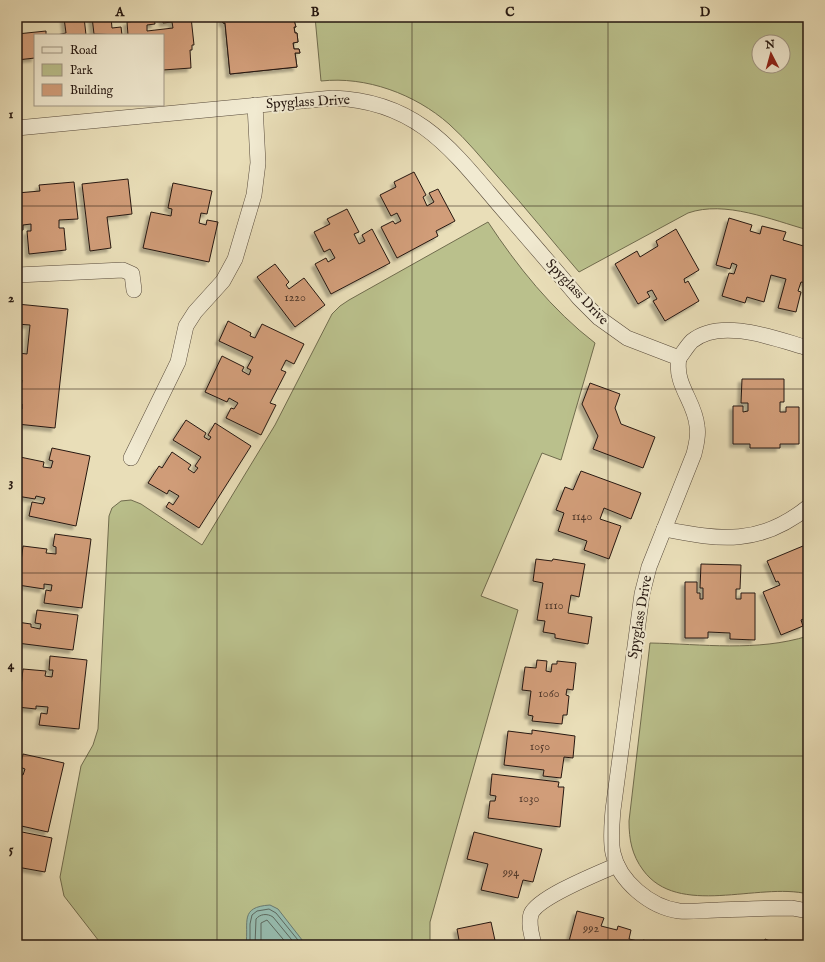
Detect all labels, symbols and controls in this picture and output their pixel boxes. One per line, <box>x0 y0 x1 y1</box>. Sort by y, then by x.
text: A <box>115 4 126 21</box>
text: B <box>311 4 320 21</box>
text: C <box>505 4 515 21</box>
text: D <box>700 4 711 21</box>
legend <box>34 34 164 106</box>
north arrow <box>751 34 791 74</box>
text: N <box>764 38 776 53</box>
text: Road <box>70 43 98 58</box>
text: Park <box>70 63 93 78</box>
text: Building <box>70 83 114 98</box>
street label: Spyglass Drive <box>265 91 351 113</box>
text: 1 <box>9 106 14 123</box>
street label: Spyglass Drive <box>542 255 613 329</box>
text: 2 <box>8 290 14 307</box>
house number: 1220 <box>284 290 306 305</box>
text: 3 <box>9 474 14 491</box>
house number: 1140 <box>572 509 592 524</box>
street label: Spyglass Drive <box>624 573 656 660</box>
house number: 1110 <box>544 598 564 613</box>
text: 4 <box>8 657 15 674</box>
house number: 1060 <box>538 686 560 701</box>
house number: 1050 <box>530 739 550 754</box>
house number: 1030 <box>519 791 539 806</box>
text: 5 <box>9 841 14 858</box>
house number: 994 <box>502 865 519 880</box>
house number: 992 <box>582 921 599 936</box>

